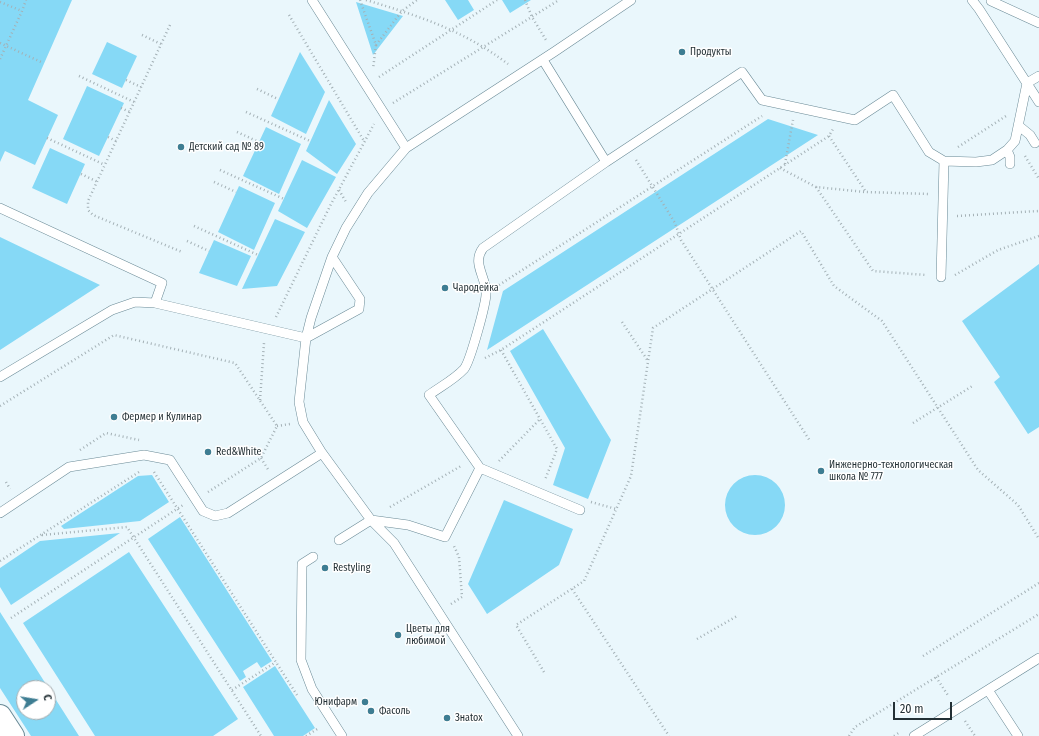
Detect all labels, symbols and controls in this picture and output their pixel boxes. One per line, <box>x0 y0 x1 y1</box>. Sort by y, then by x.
place label: Продукты <box>690 46 731 58</box>
marker: Продукты <box>677 47 687 57</box>
place label: Детский сад № 89 <box>189 141 264 153</box>
marker: Детский сад № 89 <box>176 142 186 152</box>
place label: Чародейка <box>453 282 499 294</box>
marker: Чародейка <box>440 283 450 293</box>
place label: Фермер и Кулинар <box>122 411 202 423</box>
marker: Фермер и Кулинар <box>109 412 119 422</box>
place label: Red&White <box>216 446 261 458</box>
marker: Red&White <box>203 447 213 457</box>
place label: Инженерно-технологическая школа № 777 <box>829 459 953 482</box>
marker: Инженерно-технологическая школа № 777 <box>816 466 826 476</box>
place label: Restyling <box>333 562 370 574</box>
marker: Restyling <box>320 563 330 573</box>
place label: Цветы для любимой <box>406 623 450 646</box>
marker: Цветы для любимой <box>393 630 403 640</box>
north arrow <box>16 680 56 720</box>
text: С <box>40 693 54 702</box>
scale bar <box>895 694 954 720</box>
place label: Юнифарм <box>315 696 357 708</box>
marker: Юнифарм <box>360 697 370 707</box>
text: 20 m <box>900 702 924 716</box>
place label: Фасоль <box>379 705 410 717</box>
marker: Фасоль <box>366 706 376 716</box>
place label: Знаtox <box>455 712 483 724</box>
marker: Знаtox <box>442 713 452 723</box>

